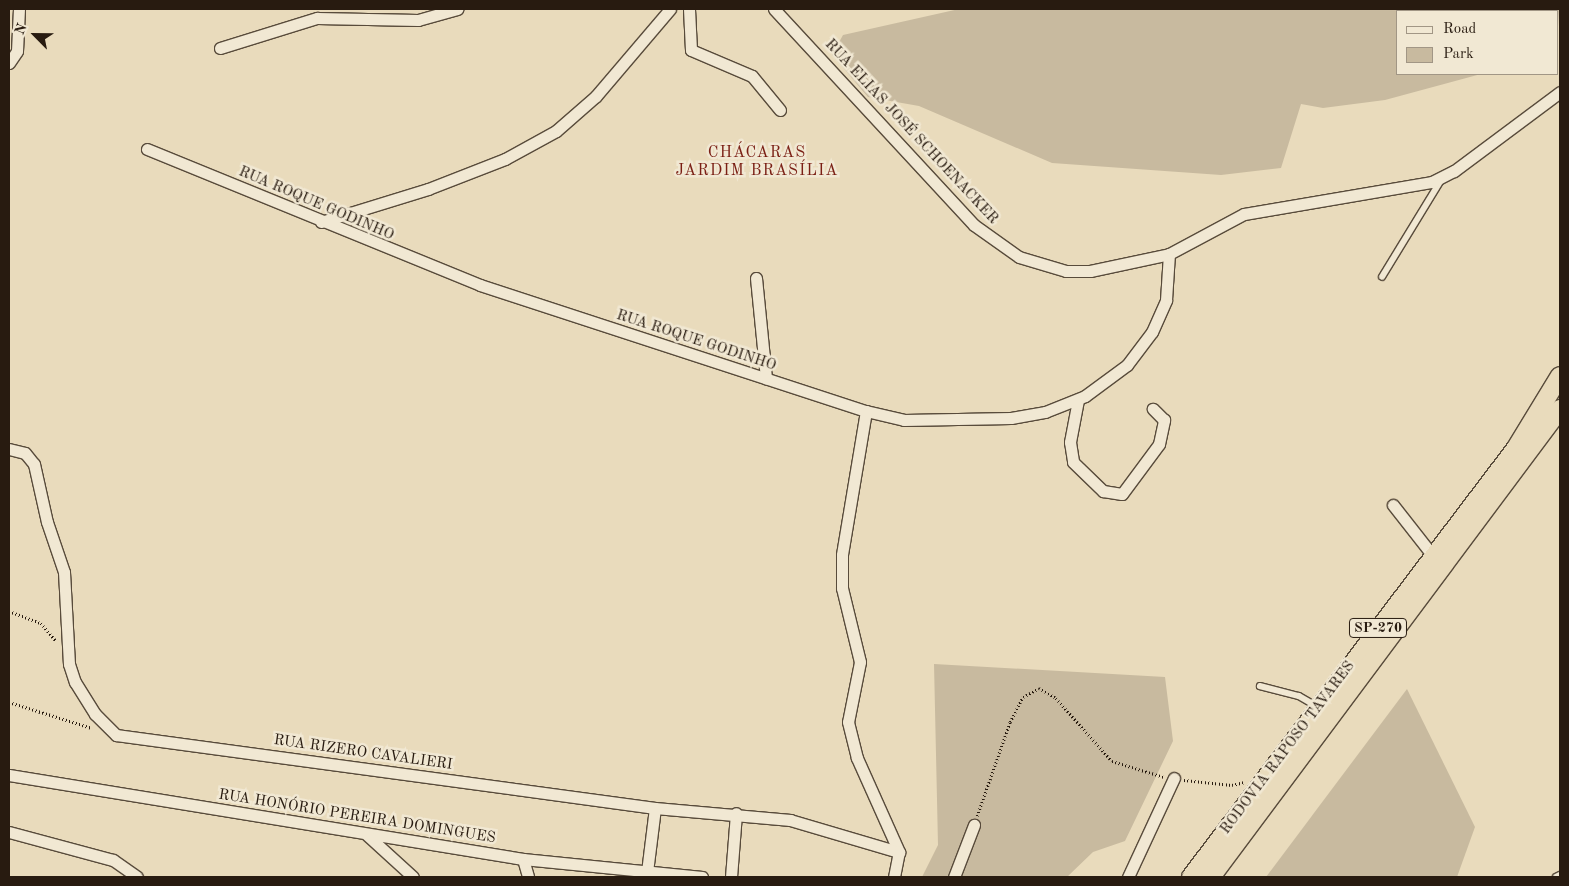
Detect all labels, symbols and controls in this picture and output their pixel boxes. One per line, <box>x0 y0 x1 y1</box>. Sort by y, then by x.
north arrow <box>10 10 60 60</box>
legend <box>1396 10 1559 75</box>
text: N <box>13 21 30 37</box>
text: Road <box>1443 22 1476 37</box>
street label: RUA ELIAS JOSÉ SCHOENACKER <box>820 36 1002 228</box>
text: Park <box>1443 47 1474 62</box>
district label: CHÁCARAS JARDIM BRASÍLIA <box>674 143 840 181</box>
street label: RUA ROQUE GODINHO <box>236 163 396 245</box>
street label: RUA ROQUE GODINHO <box>614 307 778 375</box>
road number: SP-270 <box>1348 616 1408 640</box>
street label: RODOVIA RAPOSO TAVARES <box>1217 658 1359 838</box>
street label: RUA RIZERO CAVALIERI <box>272 732 454 774</box>
street label: RUA HONÓRIO PEREIRA DOMINGUES <box>217 786 497 848</box>

